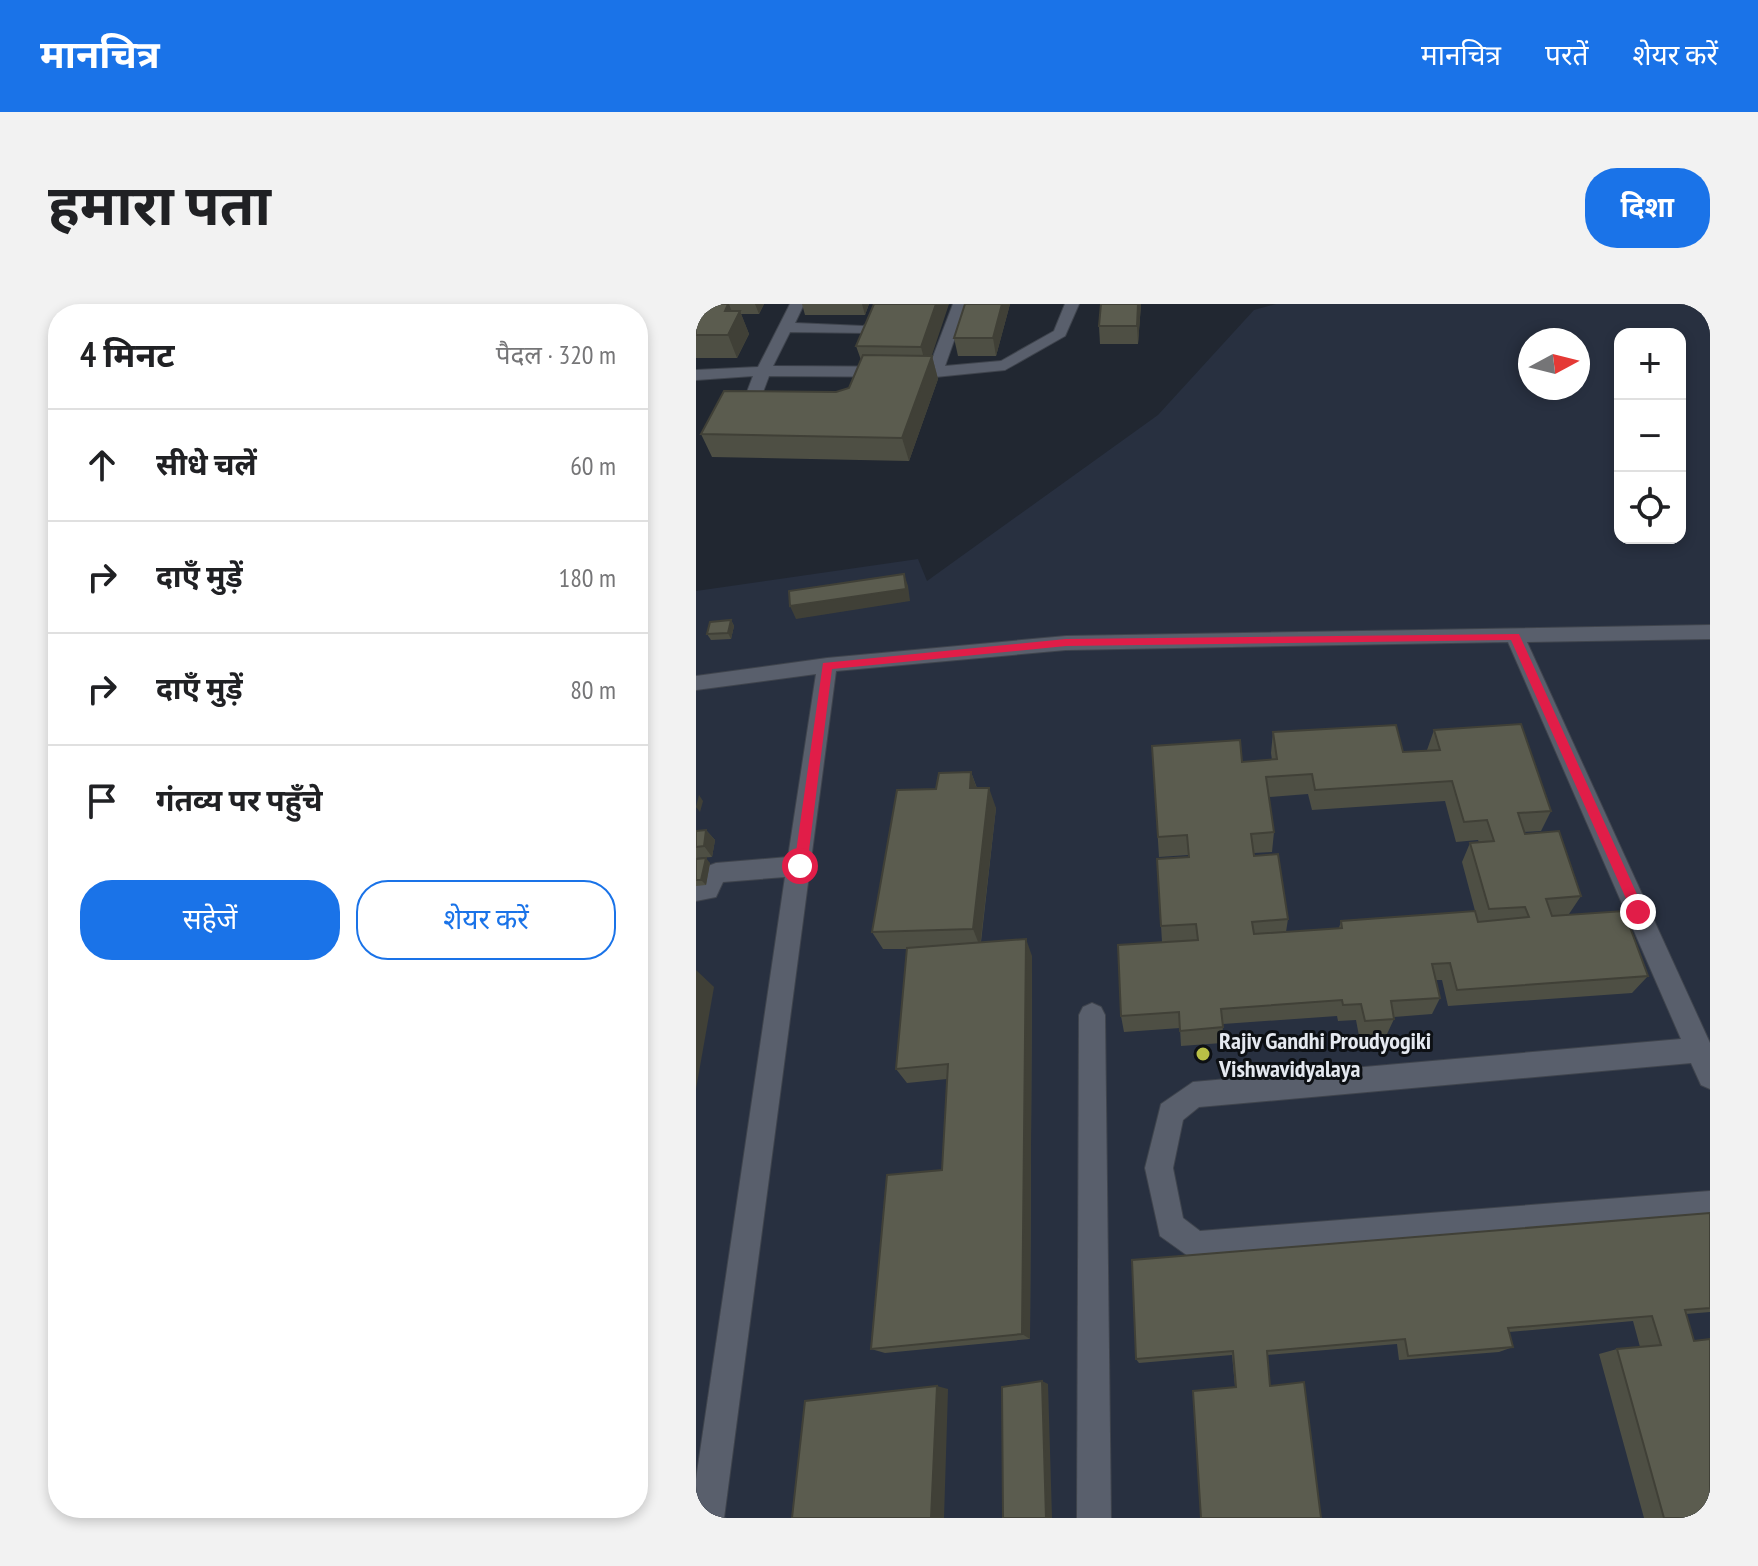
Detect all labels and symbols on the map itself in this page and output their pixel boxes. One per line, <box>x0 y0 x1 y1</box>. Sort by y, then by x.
north arrow <box>1518 328 1590 400</box>
route start <box>782 848 818 884</box>
route end <box>1620 894 1656 930</box>
place label: Rajiv Gandhi Proudyogiki Vishwavidyalaya <box>1218 1025 1431 1084</box>
marker: Rajiv Gandhi Proudyogiki Vishwavidyalaya <box>1194 1045 1212 1063</box>

